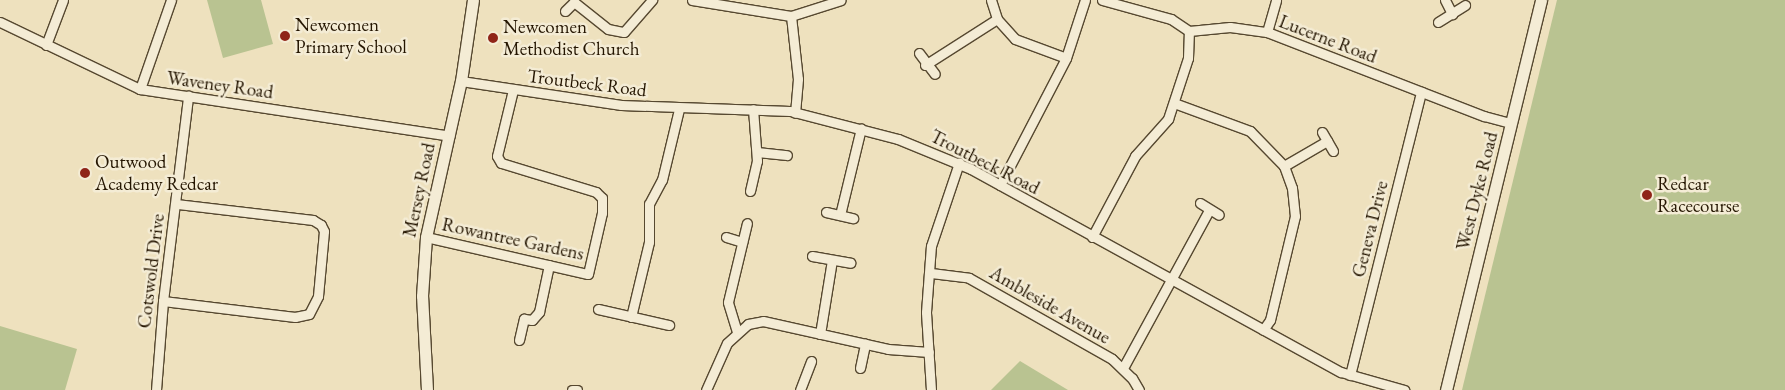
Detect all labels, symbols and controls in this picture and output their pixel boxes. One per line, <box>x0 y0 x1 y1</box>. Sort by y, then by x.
street label: Lucerne Road <box>1276 10 1380 68</box>
place label: Newcomen Primary School <box>295 14 407 58</box>
place label: Newcomen Methodist Church <box>503 16 640 60</box>
marker: Newcomen Primary School <box>279 30 291 42</box>
marker: Newcomen Methodist Church <box>487 32 499 44</box>
street label: Troutbeck Road <box>526 64 648 102</box>
street label: Waveney Road <box>165 66 275 104</box>
street label: Troutbeck Road <box>926 125 1044 199</box>
street label: West Dyke Road <box>1451 129 1503 253</box>
street label: Mersey Road <box>398 141 440 239</box>
place label: Outwood Academy Redcar <box>95 151 218 195</box>
marker: Outwood Academy Redcar <box>79 167 91 179</box>
place label: Redcar Racecourse <box>1657 173 1739 217</box>
street label: Geneva Drive <box>1347 178 1393 280</box>
marker: Redcar Racecourse <box>1641 189 1653 201</box>
street label: Cotswold Drive <box>133 212 169 330</box>
street label: Rowantree Gardens <box>440 213 586 265</box>
street label: Ambleside Avenue <box>986 261 1114 349</box>

